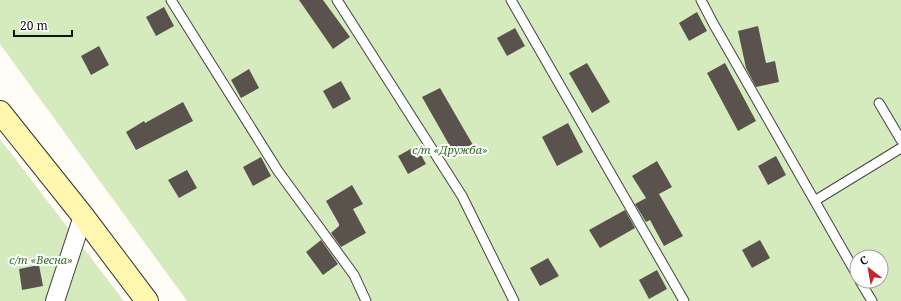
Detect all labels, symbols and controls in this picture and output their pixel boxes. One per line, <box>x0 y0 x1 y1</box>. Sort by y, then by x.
scale bar <box>14 12 72 38</box>
text: 20 m <box>20 17 48 34</box>
park label: с/т «Дружба» <box>412 142 488 157</box>
north arrow <box>849 249 889 289</box>
park label: с/т «Весна» <box>9 252 73 267</box>
text: С <box>857 252 871 268</box>

